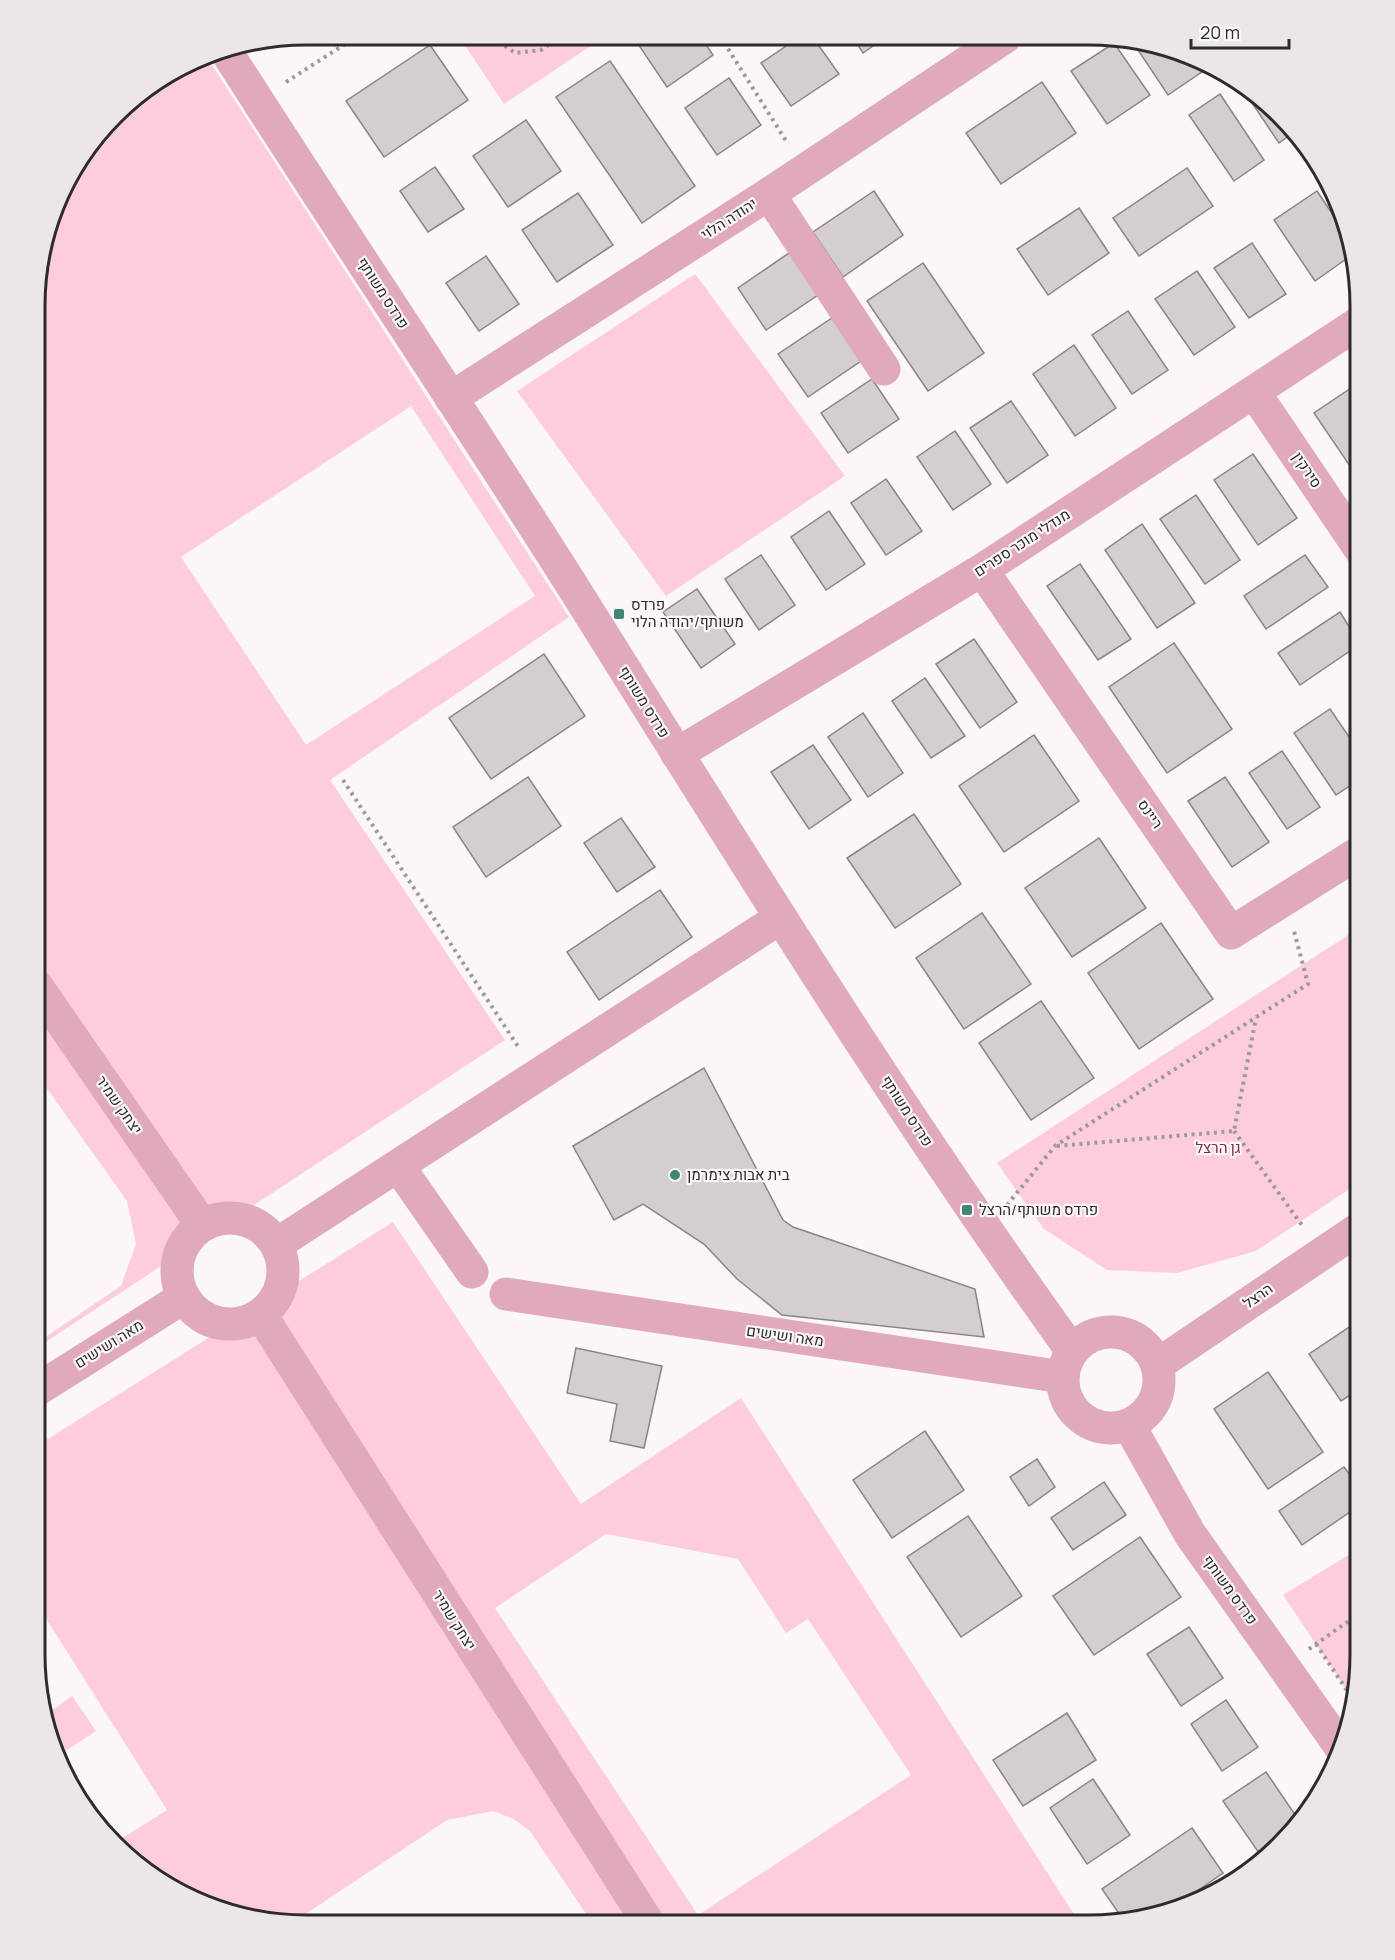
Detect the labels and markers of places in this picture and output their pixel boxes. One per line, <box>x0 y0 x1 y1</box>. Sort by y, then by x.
place label: פרדס משותף/יהודה הלוי <box>631 594 744 632</box>
marker: פרדס משותף/יהודה הלוי <box>612 607 626 621</box>
place label: בית אבות צימרמן <box>687 1164 790 1185</box>
marker: בית אבות צימרמן <box>668 1168 682 1182</box>
place label: פרדס משותף/הרצל <box>979 1199 1098 1220</box>
marker: פרדס משותף/הרצל <box>960 1203 974 1217</box>

